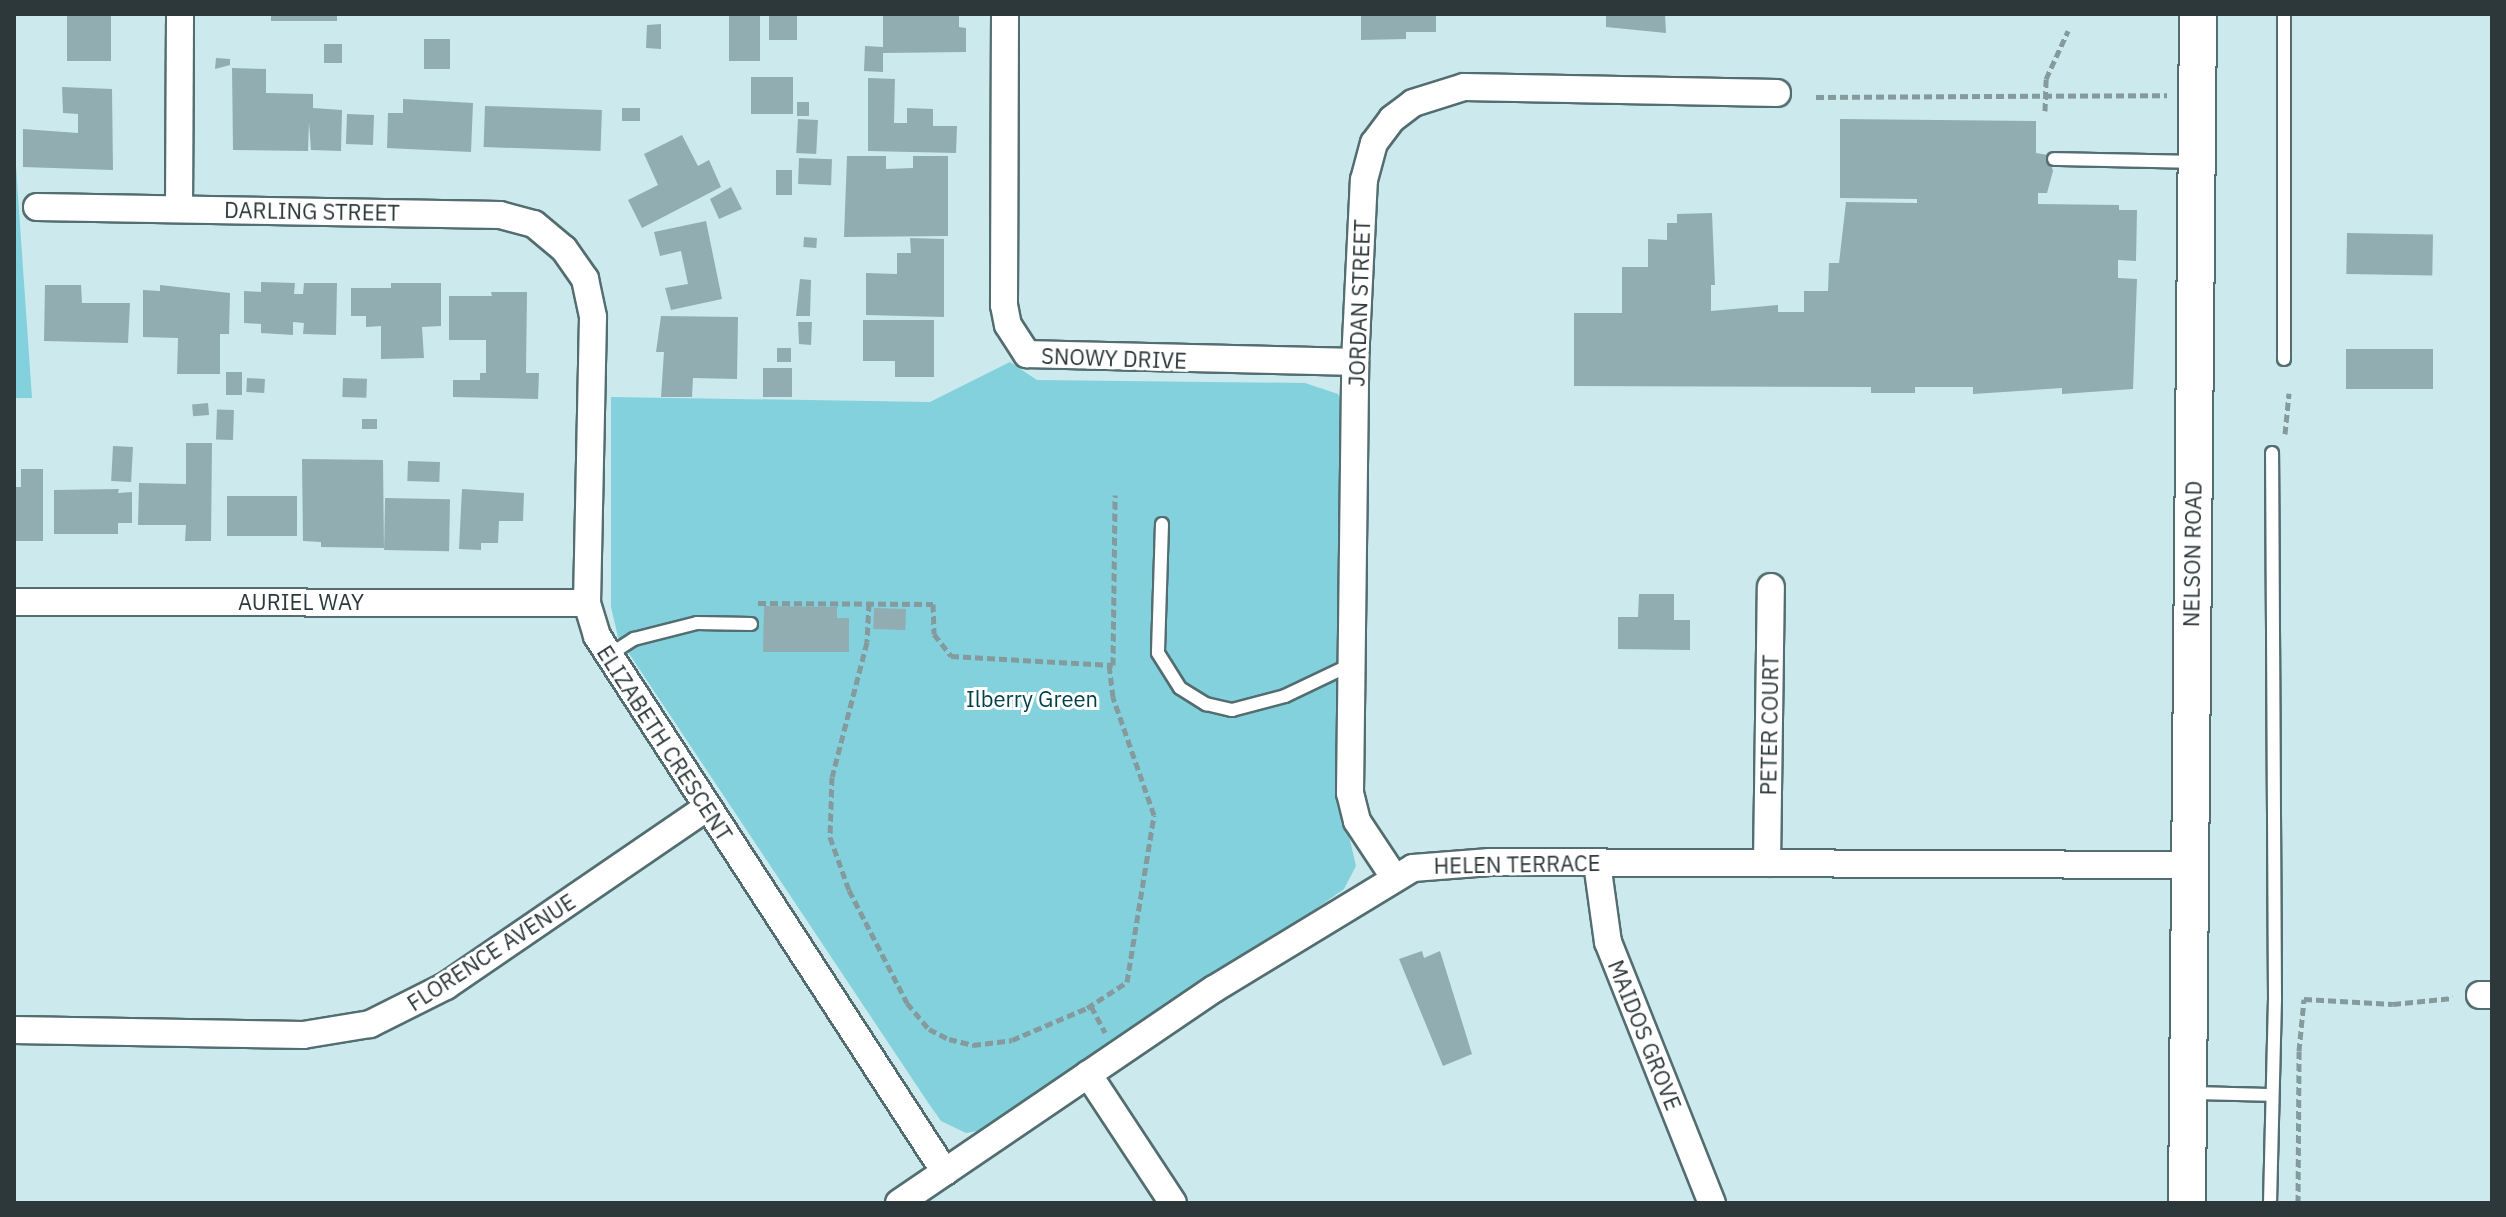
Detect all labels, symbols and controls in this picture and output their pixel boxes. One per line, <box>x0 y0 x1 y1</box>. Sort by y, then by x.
street label: DARLING STREET <box>224 196 400 226</box>
street label: JORDAN STREET <box>1343 219 1375 387</box>
street label: SNOWY DRIVE <box>1041 342 1187 374</box>
street label: NELSON ROAD <box>2178 481 2206 627</box>
street label: AURIEL WAY <box>238 589 364 615</box>
street label: ELIZABETH CRESCENT <box>592 640 738 846</box>
street label: PETER COURT <box>1755 654 1783 796</box>
park label: Ilberry Green <box>966 686 1098 712</box>
street label: HELEN TERRACE <box>1433 849 1601 879</box>
street label: FLORENCE AVENUE <box>402 888 580 1016</box>
street label: MAIDOS GROVE <box>1603 956 1687 1114</box>

